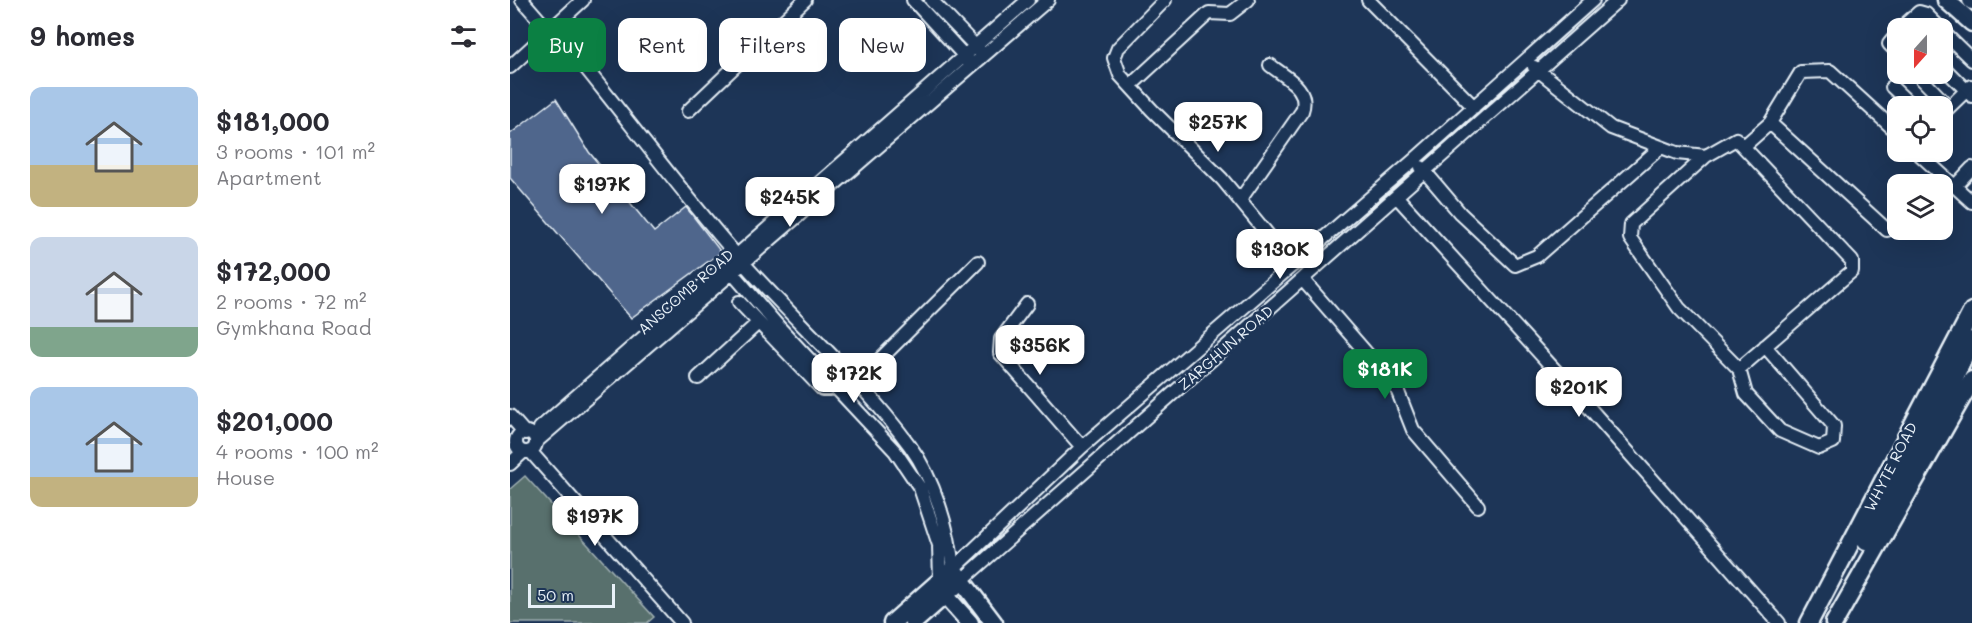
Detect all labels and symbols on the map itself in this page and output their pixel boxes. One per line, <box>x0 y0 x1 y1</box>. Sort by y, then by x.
north arrow <box>1887 18 1953 84</box>
pin: $257K <box>1176 102 1260 153</box>
pin: $197K <box>560 164 644 215</box>
pin: $245K <box>748 177 832 228</box>
pin: $130K <box>1238 229 1322 280</box>
street label: ANSCOMB ROAD <box>633 244 737 338</box>
street label: ZARGHUN ROAD <box>1174 300 1277 394</box>
pin: $356K <box>998 325 1082 376</box>
pin: $181K <box>1343 349 1427 400</box>
pin: $172K <box>812 353 896 404</box>
pin: $201K <box>1537 367 1621 418</box>
street label: WHYTE ROAD <box>1859 419 1921 515</box>
pin: $197K <box>553 496 637 547</box>
scale bar <box>528 581 615 608</box>

